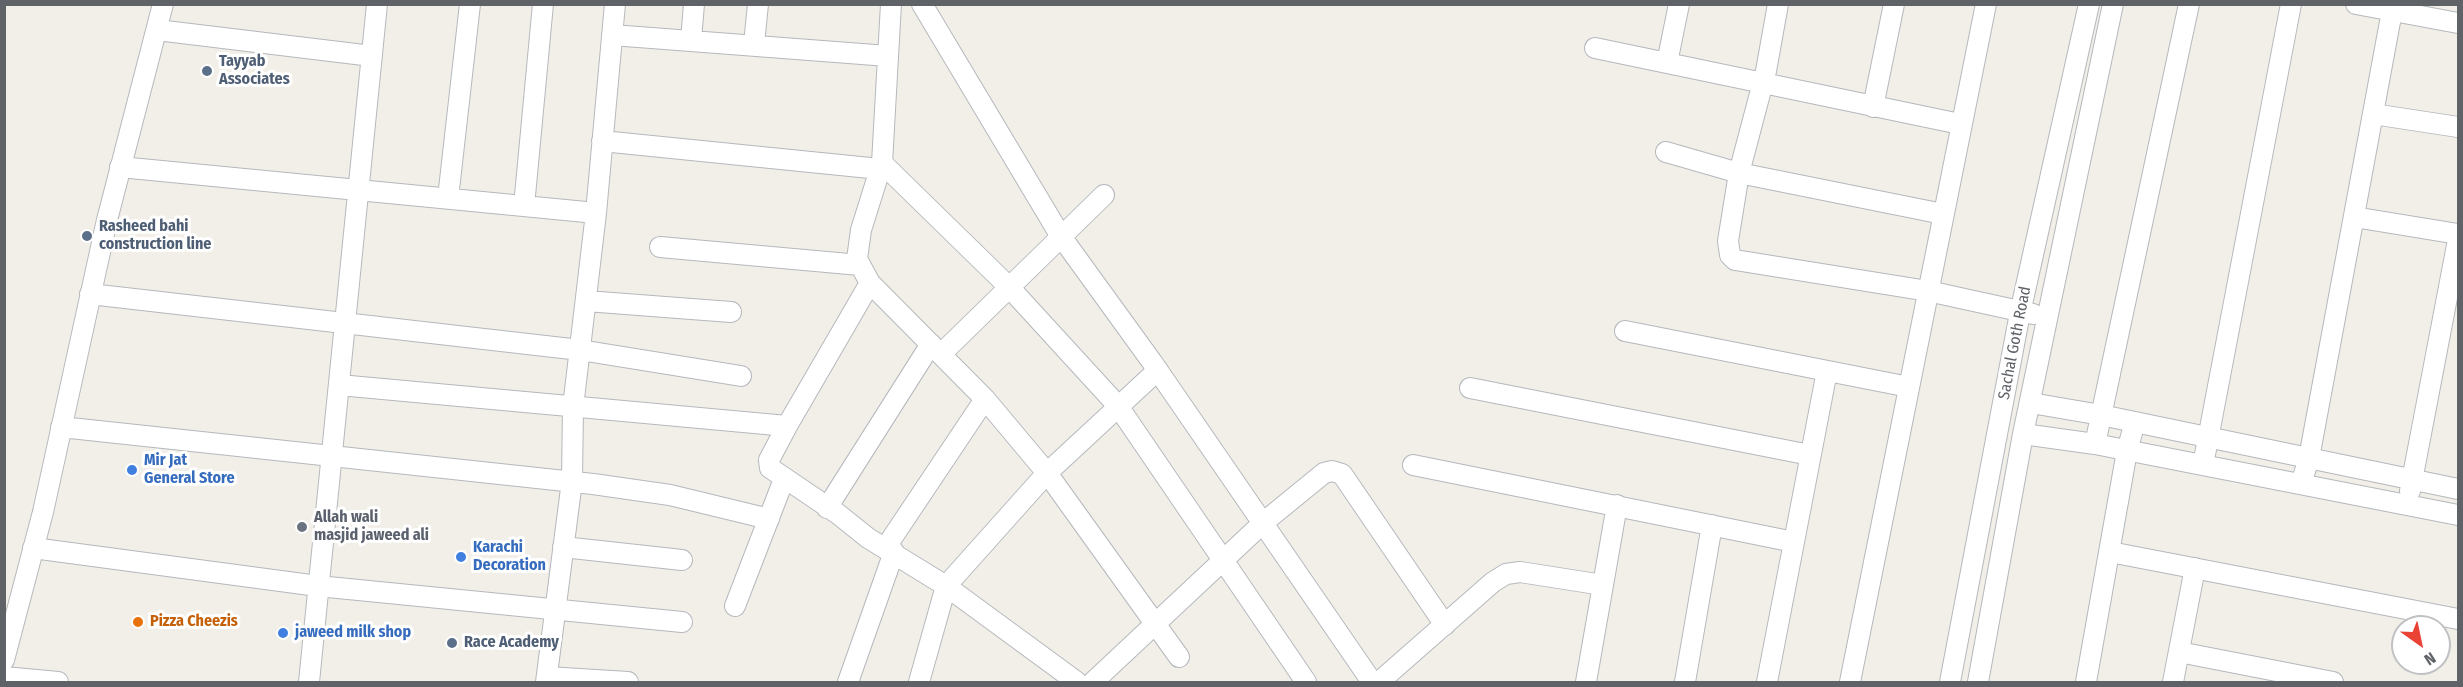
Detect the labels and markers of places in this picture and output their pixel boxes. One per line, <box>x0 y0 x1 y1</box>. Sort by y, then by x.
place label: Tayyab Associates <box>219 52 290 90</box>
marker: Tayyab Associates <box>200 64 214 78</box>
place label: Rasheed bahi construction line <box>99 217 211 255</box>
marker: Rasheed bahi construction line <box>80 229 94 243</box>
place label: Mir Jat General Store <box>144 451 235 489</box>
marker: Mir Jat General Store <box>125 463 139 477</box>
place label: Allah wali masjid jaweed ali <box>314 508 429 546</box>
marker: Allah wali masjid jaweed ali <box>295 520 309 534</box>
place label: Karachi Decoration <box>473 538 546 576</box>
marker: Karachi Decoration <box>454 550 468 564</box>
place label: Pizza Cheezis <box>150 612 238 632</box>
marker: Pizza Cheezis <box>131 615 145 629</box>
place label: jaweed milk shop <box>295 623 411 643</box>
marker: jaweed milk shop <box>276 626 290 640</box>
place label: Race Academy <box>464 633 559 653</box>
marker: Race Academy <box>445 636 459 650</box>

